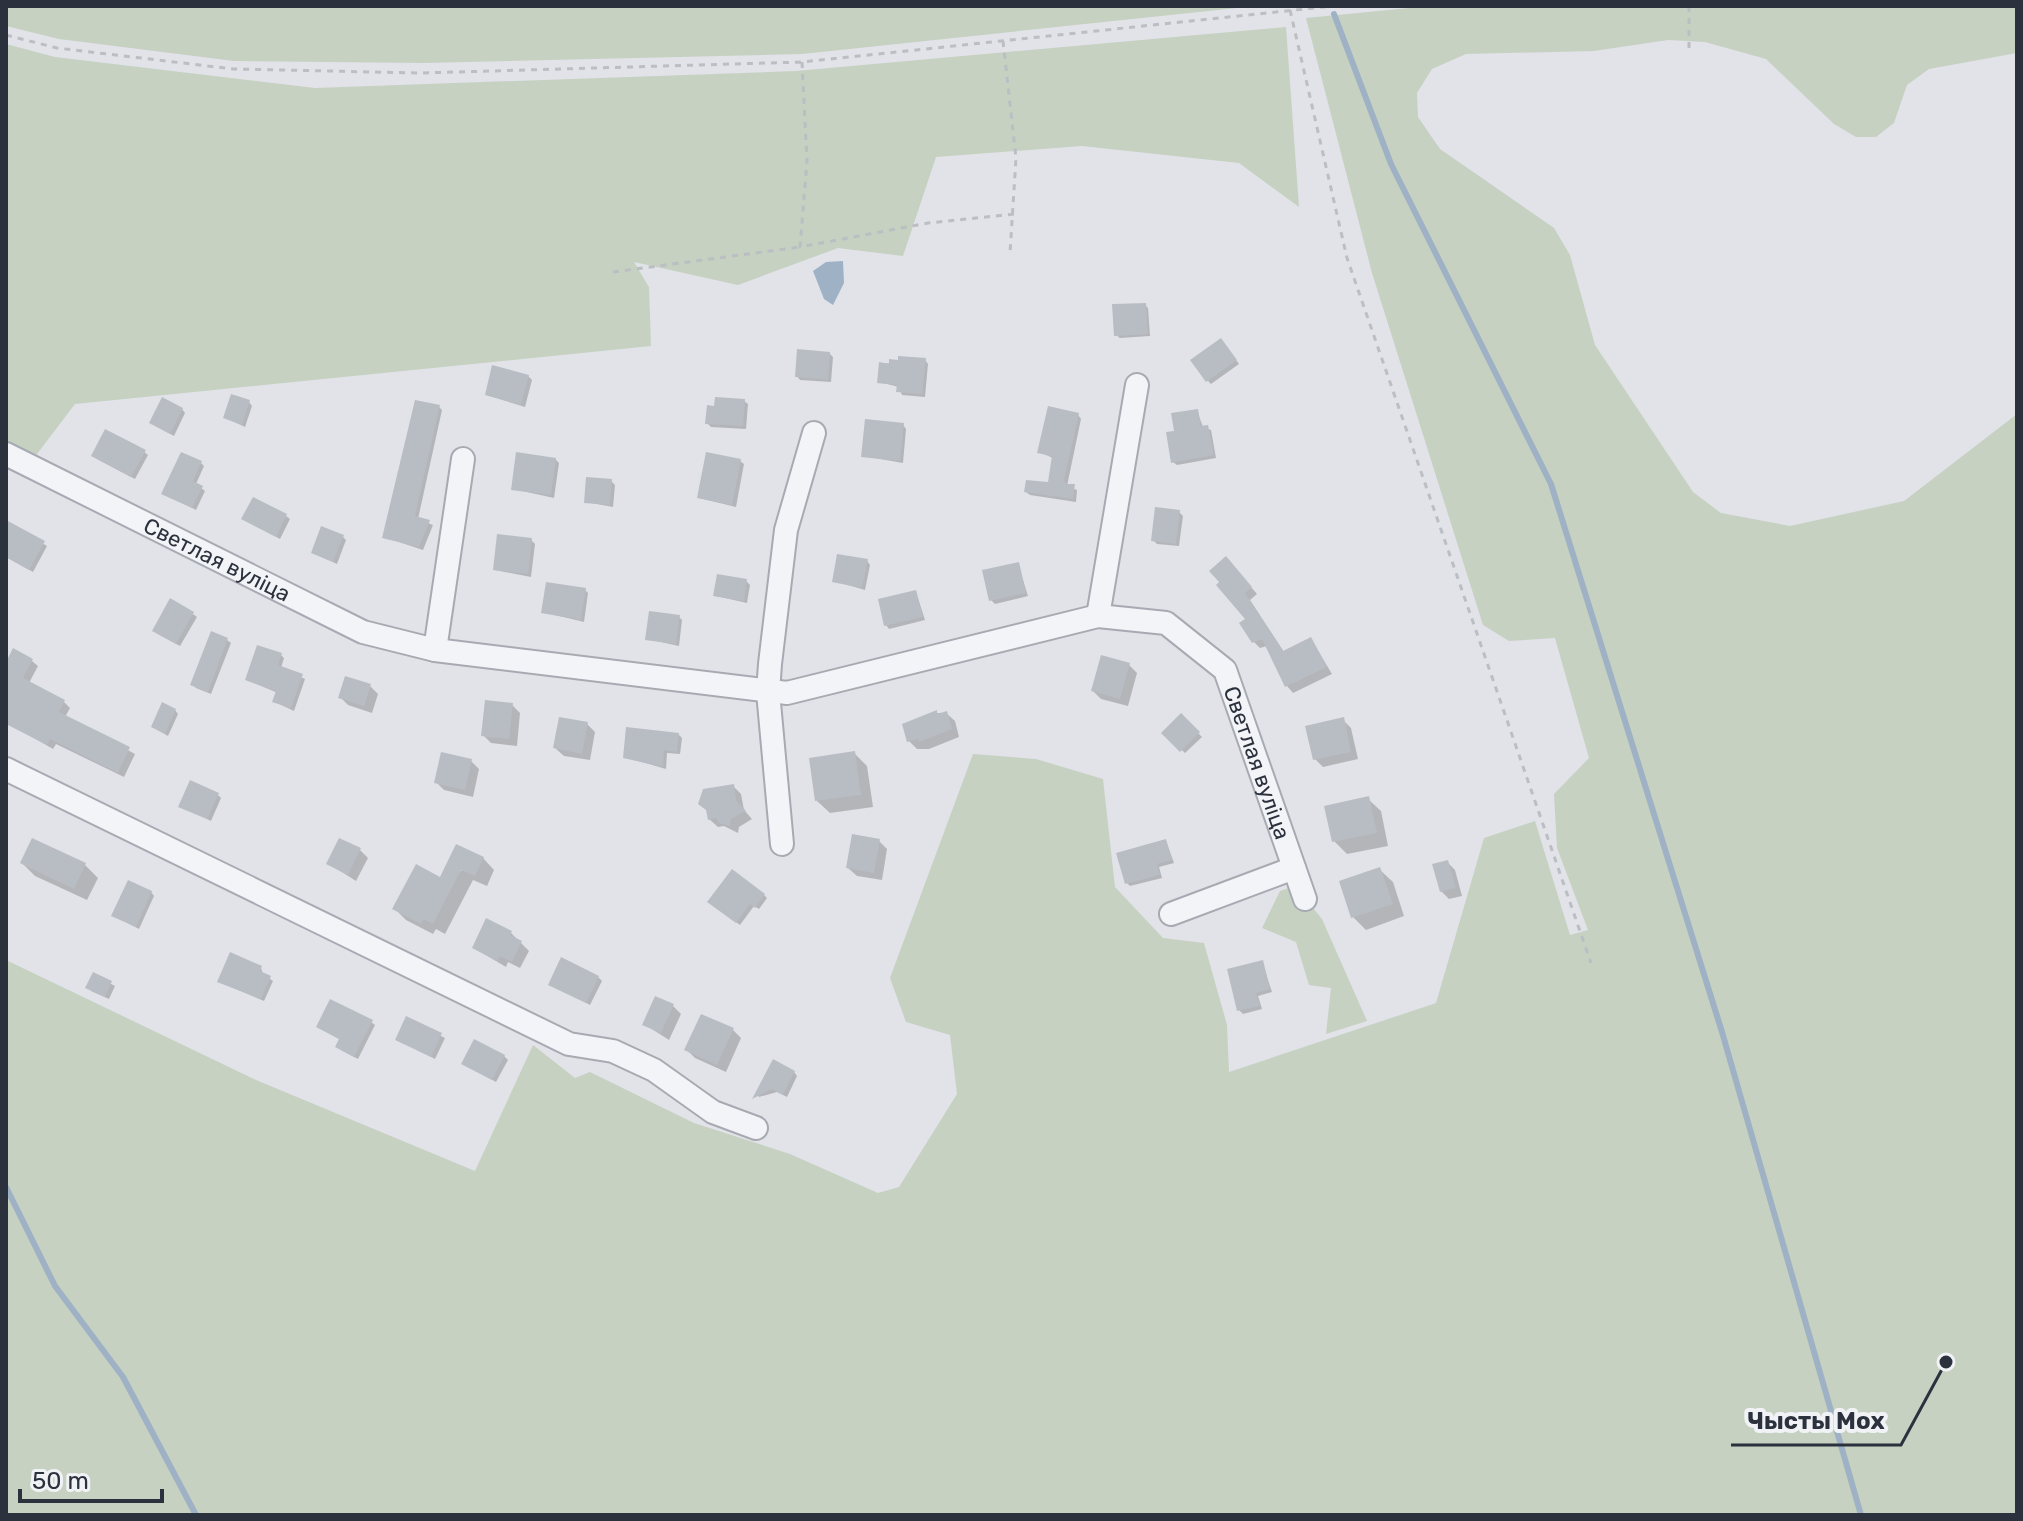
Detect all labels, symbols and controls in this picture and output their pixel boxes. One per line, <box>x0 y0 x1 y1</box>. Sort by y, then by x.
street label: Светлая вуліца <box>139 511 295 607</box>
street label: Светлая вуліца <box>1218 682 1297 843</box>
callout: Чысты Мох <box>1731 1397 1901 1445</box>
text: Чысты Мох <box>1747 1407 1885 1435</box>
scale bar <box>20 1453 162 1503</box>
text: 50 m <box>32 1467 89 1495</box>

